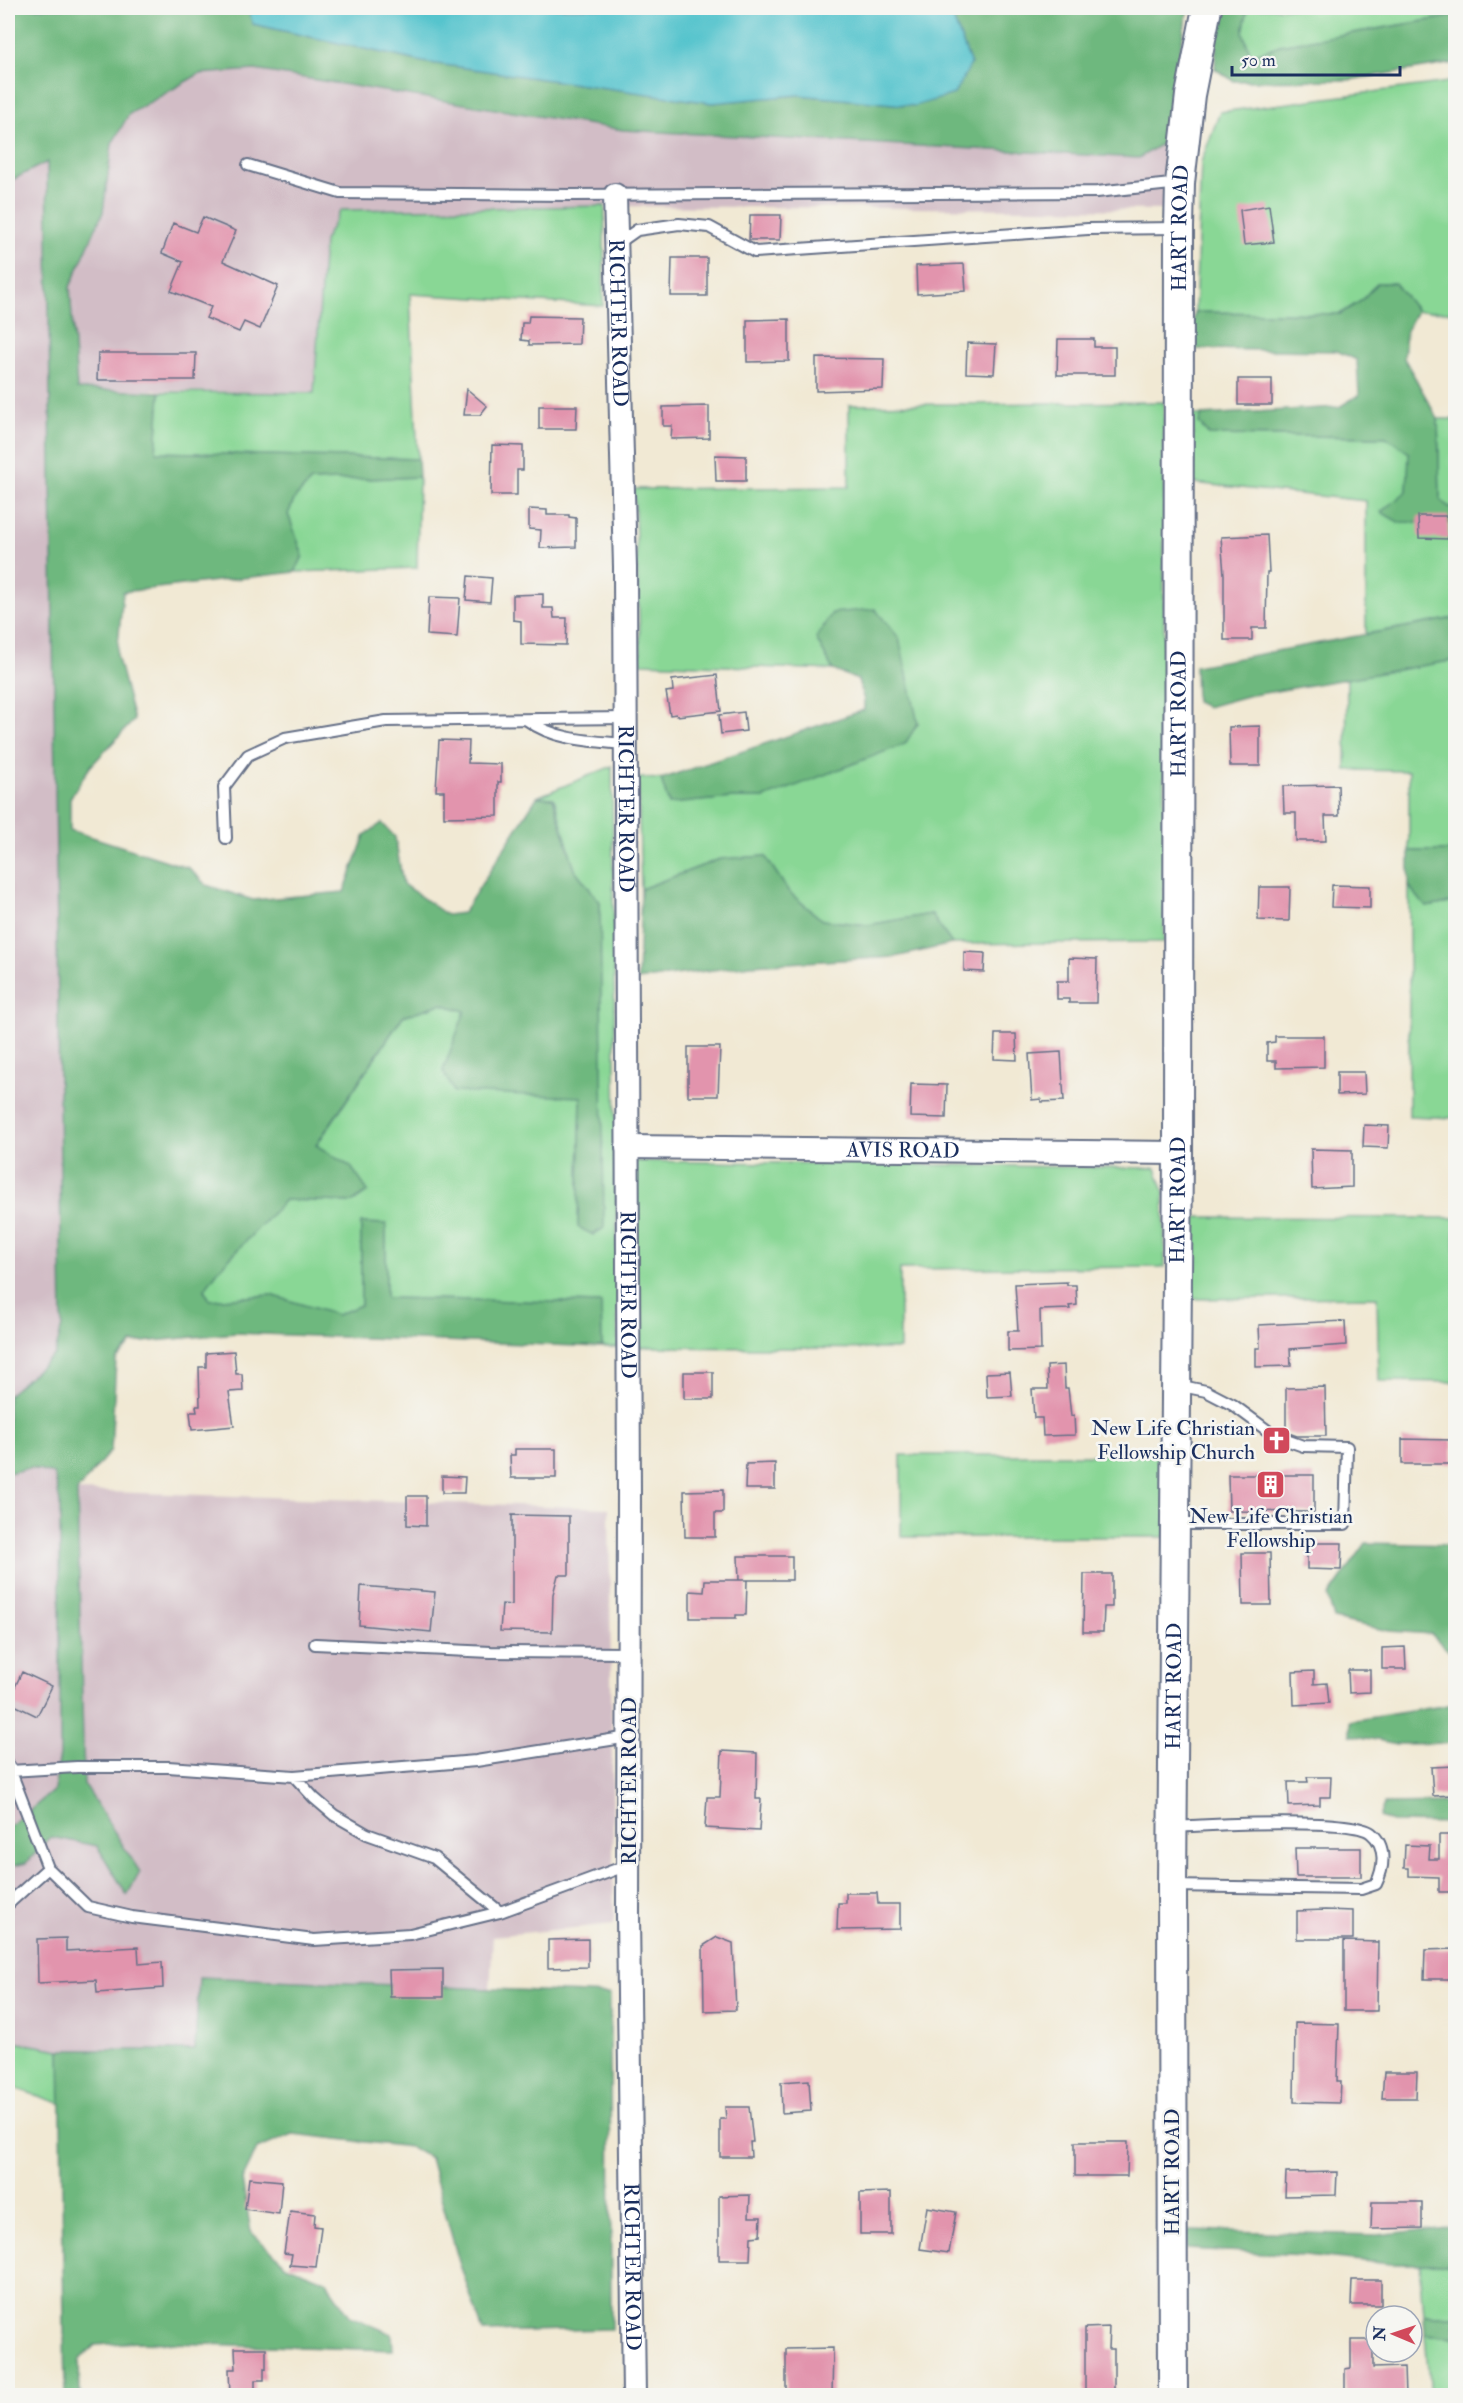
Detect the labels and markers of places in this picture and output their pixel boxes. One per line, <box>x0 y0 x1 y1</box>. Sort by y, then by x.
place label: New Life Christian Fellowship Church <box>1091 1415 1255 1466</box>
church icon: New Life Christian Fellowship Church <box>1260 1424 1292 1456</box>
building icon: New Life Christian Fellowship <box>1255 1469 1287 1501</box>
place label: New Life Christian Fellowship <box>1189 1503 1353 1554</box>

